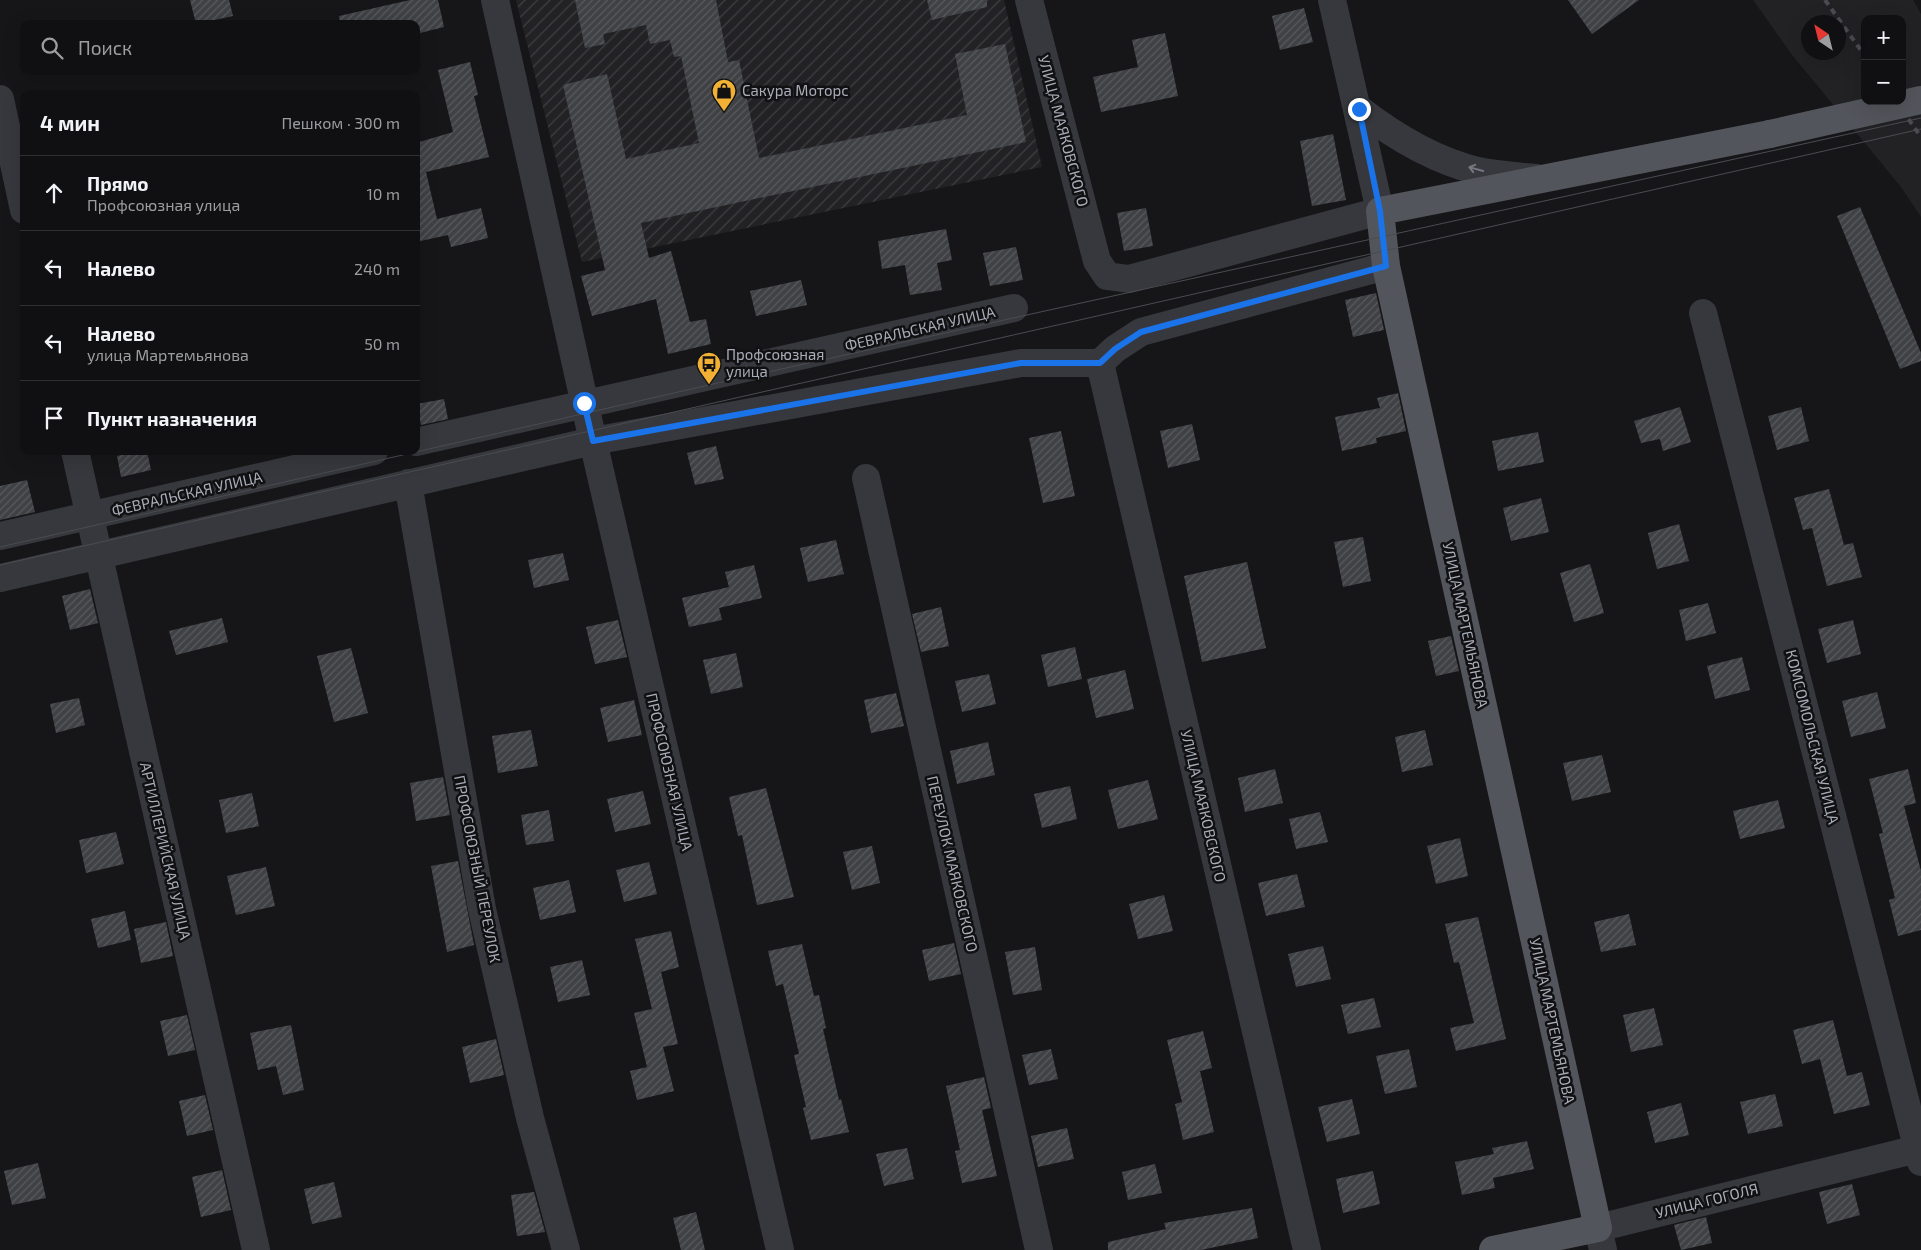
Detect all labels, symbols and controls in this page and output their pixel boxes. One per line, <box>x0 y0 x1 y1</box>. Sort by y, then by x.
north arrow <box>1801 15 1846 60</box>
map controls <box>1861 15 1906 105</box>
button: + <box>1861 15 1906 60</box>
search box <box>20 20 420 75</box>
icon: search <box>38 34 66 62</box>
text: Поиск <box>78 36 132 59</box>
street label: УЛИЦА МАЯКОВСКОГО <box>1035 53 1093 208</box>
button: − <box>1861 60 1906 105</box>
shop icon: Сакура Моторс <box>711 78 737 112</box>
place label: Сакура Моторс <box>742 81 849 100</box>
route end <box>1348 98 1371 121</box>
text: 4 мин <box>40 110 100 135</box>
text: Пешком · 300 m <box>281 113 400 132</box>
one-way arrow <box>1469 164 1485 173</box>
text: Прямо <box>87 172 149 195</box>
icon: ahead <box>40 179 68 207</box>
text: 10 m <box>366 184 400 203</box>
text: Профсоюзная улица <box>87 195 240 214</box>
icon: left <box>40 254 68 282</box>
text: Налево <box>87 257 155 280</box>
text: 240 m <box>354 259 400 278</box>
street label: ФЕВРАЛЬСКАЯ УЛИЦА <box>843 302 997 354</box>
text: Налево <box>87 322 155 345</box>
icon: left <box>40 329 68 357</box>
text: 50 m <box>364 334 400 353</box>
text: улица Мартемьянова <box>87 345 249 364</box>
place label: Профсоюзная улица <box>726 345 824 381</box>
bus stop icon: Профсоюзная улица <box>696 351 722 385</box>
route start <box>573 392 596 415</box>
icon: arrive <box>40 404 68 432</box>
text: Пункт назначения <box>87 407 257 430</box>
street label: ФЕВРАЛЬСКАЯ УЛИЦА <box>110 467 264 519</box>
street label: УЛИЦА МАРТЕМЬЯНОВА <box>1440 540 1493 710</box>
street label: КОМСОМОЛЬСКАЯ УЛИЦА <box>1783 648 1844 827</box>
street label: ПРОФСОЮЗНАЯ УЛИЦА <box>643 691 697 853</box>
street label: УЛИЦА МАЯКОВСКОГО <box>1178 728 1230 884</box>
street label: АРТИЛЛЕРИЙСКАЯ УЛИЦА <box>137 760 195 942</box>
street label: ПРОФСОЮЗНЫЙ ПЕРЕУЛОК <box>451 774 505 964</box>
street label: ПЕРЕУЛОК МАЯКОВСКОГО <box>924 774 982 954</box>
street label: УЛИЦА МАРТЕМЬЯНОВА <box>1527 936 1580 1106</box>
street label: УЛИЦА ГОГОЛЯ <box>1654 1179 1760 1221</box>

